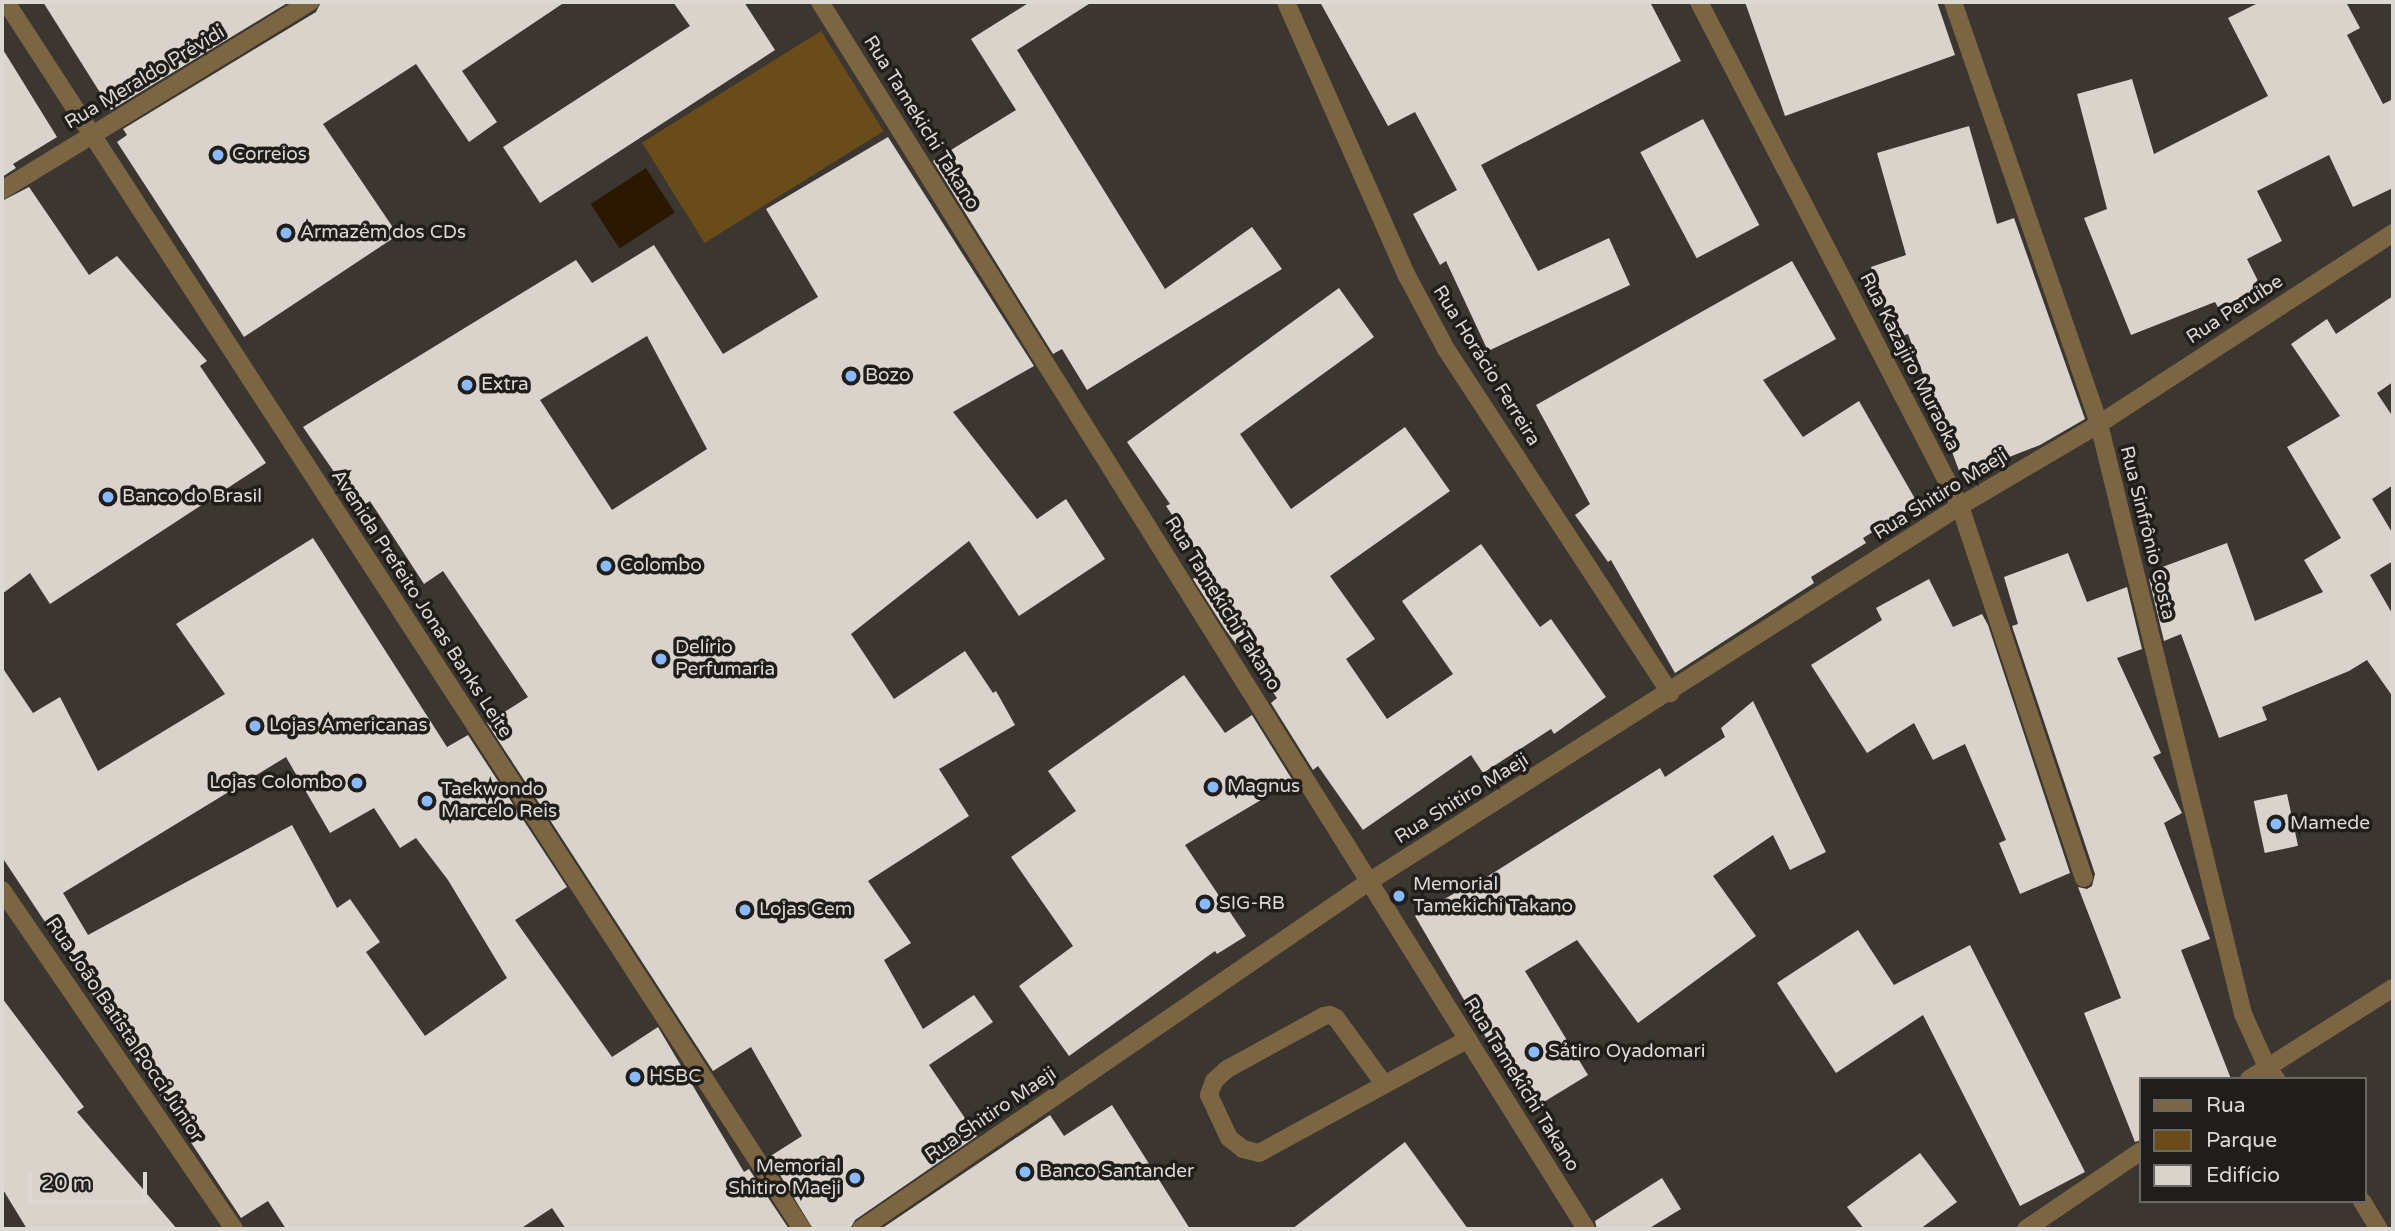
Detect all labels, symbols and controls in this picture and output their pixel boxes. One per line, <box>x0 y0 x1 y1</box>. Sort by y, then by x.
street label: Rua Meraldo Prévidi <box>61 21 229 135</box>
street label: Rua Tamekichi Takano <box>858 32 984 214</box>
place label: Correios <box>232 144 307 166</box>
marker: Correios <box>210 147 226 163</box>
place label: Armazém dos CDs <box>300 222 466 244</box>
marker: Armazém dos CDs <box>278 225 294 241</box>
street label: Rua Kazajiro Muraoka <box>1854 269 1964 455</box>
street label: Rua Peruíbe <box>2183 270 2287 350</box>
street label: Rua Horácio Ferreira <box>1427 282 1545 450</box>
place label: Bozo <box>865 365 911 387</box>
marker: Bozo <box>843 368 859 384</box>
place label: Extra <box>481 374 529 396</box>
marker: Extra <box>459 377 475 393</box>
street label: Rua Sinfrônio Costa <box>2114 444 2180 622</box>
street label: Rua Shitiro Maeji <box>1870 445 2012 545</box>
street label: Avenida Prefeito Jonas Banks Leite <box>326 466 516 742</box>
place label: Banco do Brasil <box>122 486 262 508</box>
marker: Banco do Brasil <box>100 489 116 505</box>
street label: Rua Tamekichi Takano <box>1159 513 1285 695</box>
place label: Colombo <box>620 555 702 577</box>
marker: Colombo <box>598 558 614 574</box>
place label: Delírio Perfumaria <box>675 637 775 681</box>
marker: Delírio Perfumaria <box>653 651 669 667</box>
place label: Lojas Americanas <box>269 715 427 737</box>
marker: Lojas Americanas <box>247 718 263 734</box>
street label: Rua Shitiro Maeji <box>1391 749 1533 849</box>
place label: Lojas Colombo <box>209 772 343 794</box>
marker: Lojas Colombo <box>349 775 365 791</box>
place label: Magnus <box>1227 776 1300 798</box>
place label: Taekwondo Marcelo Reis <box>441 779 557 823</box>
marker: Magnus <box>1205 779 1221 795</box>
marker: Taekwondo Marcelo Reis <box>419 793 435 809</box>
place label: Mamede <box>2290 813 2370 835</box>
marker: Mamede <box>2268 816 2284 832</box>
place label: Memorial Tamekichi Takano <box>1413 874 1573 918</box>
marker: Memorial Tamekichi Takano <box>1391 888 1407 904</box>
place label: SIG-RB <box>1219 893 1285 915</box>
marker: SIG-RB <box>1197 896 1213 912</box>
place label: Lojas Cem <box>759 899 852 921</box>
marker: Lojas Cem <box>737 902 753 918</box>
street label: Rua João Batista Pocci Júnior <box>40 914 208 1146</box>
street label: Rua Tamekichi Takano <box>1458 994 1584 1176</box>
place label: Sátiro Oyadomari <box>1548 1041 1705 1063</box>
marker: Sátiro Oyadomari <box>1526 1044 1542 1060</box>
street label: Rua Shitiro Maeji <box>921 1063 1061 1167</box>
place label: HSBC <box>649 1066 701 1088</box>
marker: HSBC <box>627 1069 643 1085</box>
legend <box>2140 1077 2367 1203</box>
text: Rua <box>2206 1093 2246 1118</box>
text: Parque <box>2206 1128 2277 1153</box>
place label: Memorial Shitiro Maeji <box>728 1156 841 1200</box>
scale bar <box>32 1158 150 1202</box>
place label: Banco Santander <box>1039 1161 1194 1183</box>
text: Edifício <box>2206 1163 2280 1188</box>
marker: Banco Santander <box>1017 1164 1033 1180</box>
marker: Memorial Shitiro Maeji <box>847 1170 863 1186</box>
text: 20 m <box>41 1171 92 1196</box>

